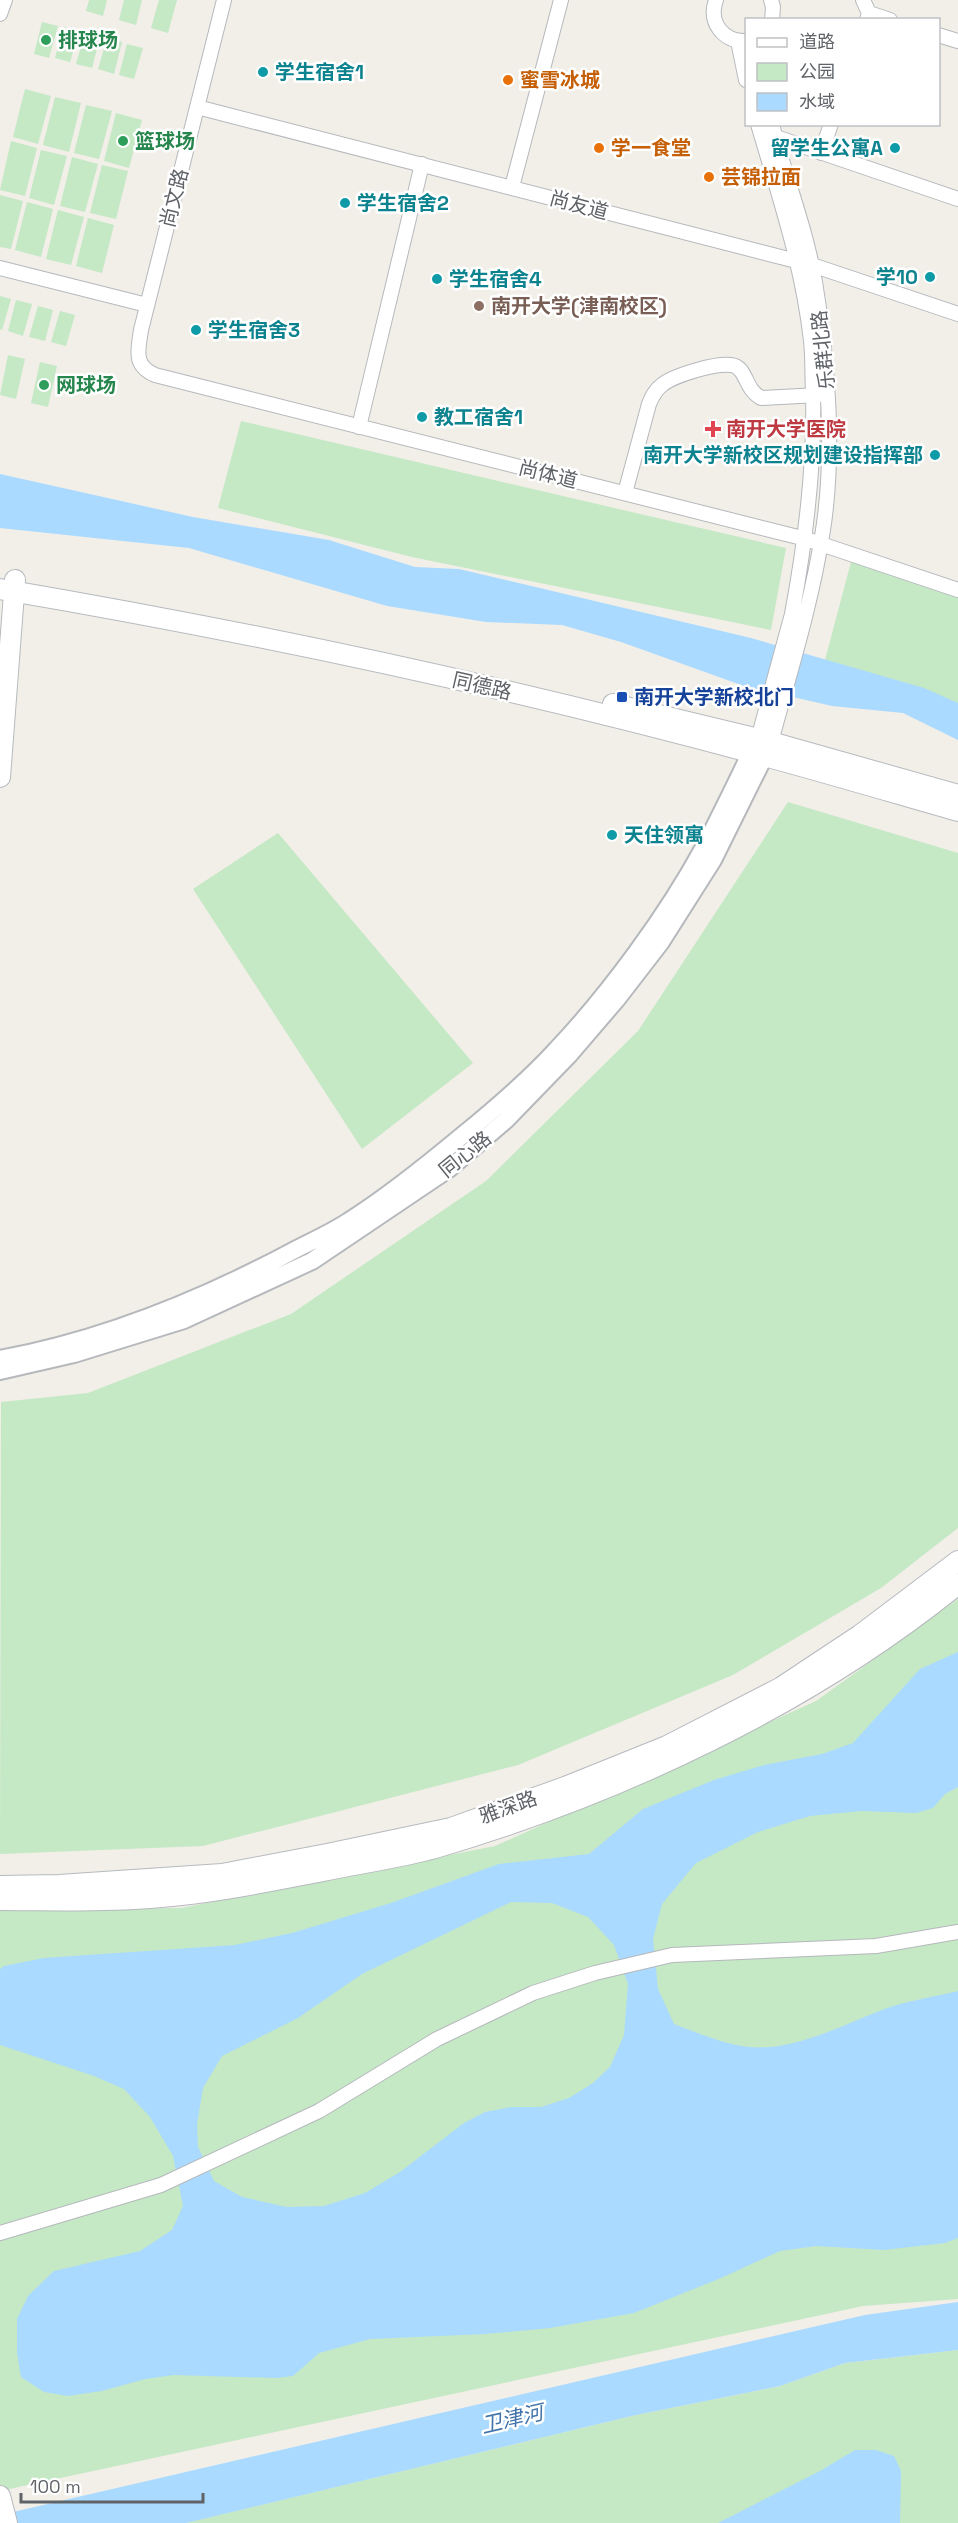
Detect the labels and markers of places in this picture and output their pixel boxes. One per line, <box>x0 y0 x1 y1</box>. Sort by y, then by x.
place label: 排球场 <box>58 27 118 53</box>
marker: 排球场 <box>39 33 53 47</box>
place label: 学生宿舍1 <box>275 59 364 85</box>
marker: 学生宿舍1 <box>256 65 270 79</box>
place label: 蜜雪冰城 <box>520 67 600 93</box>
marker: 蜜雪冰城 <box>501 73 515 87</box>
place label: 篮球场 <box>135 128 195 154</box>
marker: 篮球场 <box>116 134 130 148</box>
place label: 学一食堂 <box>611 135 691 161</box>
place label: 留学生公寓A <box>770 135 883 161</box>
marker: 学一食堂 <box>592 141 606 155</box>
marker: 留学生公寓A <box>888 141 902 155</box>
place label: 芸锦拉面 <box>721 164 801 190</box>
marker: 芸锦拉面 <box>702 170 716 184</box>
place label: 学生宿舍2 <box>357 190 449 216</box>
marker: 学生宿舍2 <box>338 196 352 210</box>
place label: 学10 <box>876 264 918 290</box>
place label: 学生宿舍4 <box>449 266 542 292</box>
marker: 学10 <box>923 270 937 284</box>
marker: 学生宿舍4 <box>430 272 444 286</box>
place label: 南开大学(津南校区) <box>491 293 667 319</box>
marker: 南开大学(津南校区) <box>472 299 486 313</box>
place label: 学生宿舍3 <box>208 317 300 343</box>
marker: 学生宿舍3 <box>189 323 203 337</box>
place label: 网球场 <box>56 372 116 398</box>
marker: 网球场 <box>37 378 51 392</box>
place label: 教工宿舍1 <box>434 404 523 430</box>
marker: 教工宿舍1 <box>415 410 429 424</box>
place label: 南开大学医院 <box>726 416 846 442</box>
marker: 南开大学医院 <box>704 420 722 438</box>
place label: 南开大学新校区规划建设指挥部 <box>643 442 923 468</box>
marker: 南开大学新校区规划建设指挥部 <box>928 448 942 462</box>
place label: 南开大学新校北门 <box>634 684 794 710</box>
marker: 南开大学新校北门 <box>615 690 629 704</box>
place label: 天住领寓 <box>624 822 704 848</box>
marker: 天住领寓 <box>605 828 619 842</box>

